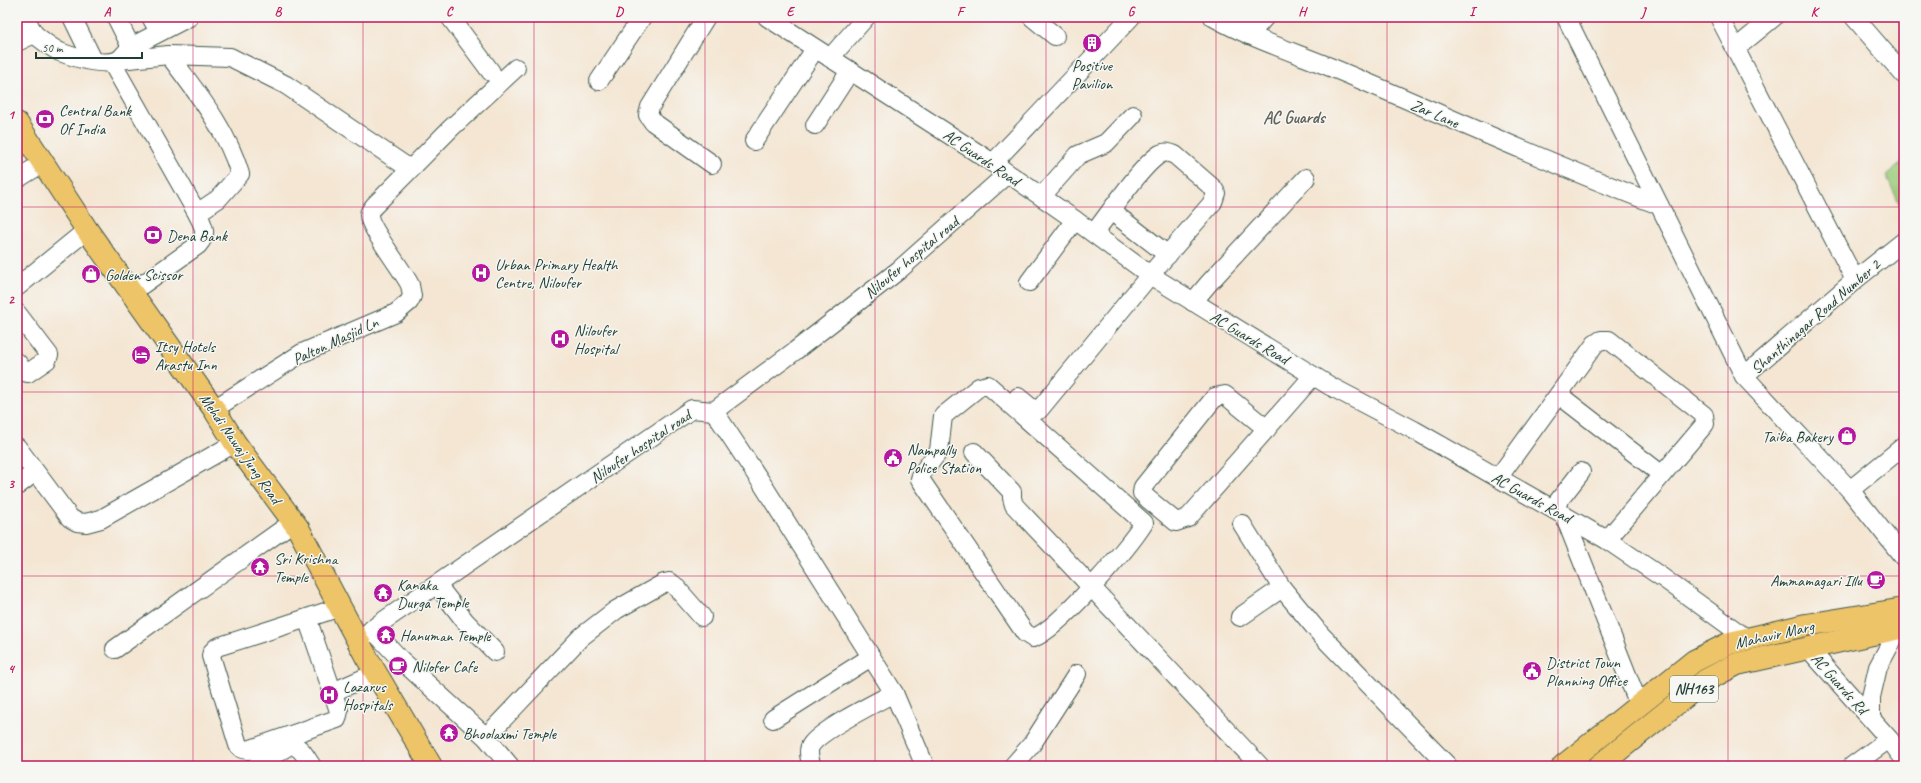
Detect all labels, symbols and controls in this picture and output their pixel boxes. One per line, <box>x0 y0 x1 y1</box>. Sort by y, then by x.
text: A <box>104 4 112 20</box>
text: B <box>275 4 283 20</box>
text: C <box>446 4 454 20</box>
text: D <box>615 4 624 20</box>
text: E <box>787 4 796 20</box>
text: F <box>957 4 966 20</box>
text: G <box>1128 4 1136 20</box>
text: H <box>1298 4 1308 20</box>
text: I <box>1469 4 1478 20</box>
text: J <box>1640 4 1647 20</box>
text: K <box>1811 4 1821 20</box>
building icon: Positive Pavilion <box>1081 32 1103 54</box>
scale bar <box>36 34 142 60</box>
text: 50 m <box>42 40 64 56</box>
place label: Positive Pavilion <box>1072 56 1114 94</box>
street label: Zar Lane <box>1408 95 1463 134</box>
place label: Central Bank Of India <box>59 101 132 139</box>
text: 1 <box>8 107 16 123</box>
district label: AC Guards <box>1263 107 1327 128</box>
bank icon: Central Bank Of India <box>34 108 56 130</box>
street label: AC Guards Road <box>939 125 1026 192</box>
street label: Niloufer hospital road <box>860 211 965 303</box>
bank icon: Dena Bank <box>142 224 164 246</box>
place label: Dena Bank <box>167 226 228 246</box>
street label: Shanthinagar Road Number 2 <box>1747 254 1886 378</box>
place label: Urban Primary Health Centre, Niloufer <box>495 255 619 293</box>
hospital icon: Urban Primary Health Centre, Niloufer <box>470 262 492 284</box>
shop icon: Golden Scissor <box>80 263 102 285</box>
place label: Golden Scissor <box>105 265 184 285</box>
text: 2 <box>8 292 15 308</box>
street label: AC Guards Road <box>1207 307 1295 371</box>
street label: Palton Masjid Ln <box>289 312 382 369</box>
place label: Niloufer Hospital <box>574 321 621 359</box>
hospital icon: Niloufer Hospital <box>549 328 571 350</box>
place label: Itsy Hotels Arastu Inn <box>155 337 218 375</box>
hotel icon: Itsy Hotels Arastu Inn <box>130 344 152 366</box>
street label: Mehdi Nawaj Jung Road <box>195 389 287 510</box>
street label: Niloufer hospital road <box>586 404 697 488</box>
shop icon: Taiba Bakery <box>1836 425 1858 447</box>
place label: Taiba Bakery <box>1762 427 1835 447</box>
place label: Nampally Police Station <box>907 440 982 478</box>
public building icon: Nampally Police Station <box>882 447 904 469</box>
street label: AC Guards Road <box>1488 468 1577 529</box>
text: 3 <box>8 476 15 492</box>
place label: Sri Krishna Temple <box>274 549 339 587</box>
temple icon: Sri Krishna Temple <box>249 556 271 578</box>
cafe icon: Ammamagari Illu <box>1865 569 1887 591</box>
place label: Ammamagari Illu <box>1770 571 1863 591</box>
place label: Kanaka Durga Temple <box>397 575 470 613</box>
temple icon: Kanaka Durga Temple <box>372 582 394 604</box>
street label: Mahavir Marg <box>1733 616 1817 654</box>
temple icon: Hanuman Temple <box>375 624 397 646</box>
place label: Hanuman Temple <box>400 626 492 646</box>
street label: AC Guards Rd <box>1807 649 1874 720</box>
place label: District Town Planning Office <box>1546 653 1629 691</box>
cafe icon: Nilofer Cafe <box>387 655 409 677</box>
place label: Nilofer Cafe <box>412 657 479 677</box>
public building icon: District Town Planning Office <box>1521 660 1543 682</box>
text: 4 <box>8 661 16 677</box>
road number: NH163 <box>1670 676 1718 702</box>
place label: Lazarus Hospitals <box>343 677 394 715</box>
hospital icon: Lazarus Hospitals <box>318 684 340 706</box>
temple icon: Bhoolaxmi Temple <box>438 722 460 744</box>
place label: Bhoolaxmi Temple <box>463 724 558 744</box>

